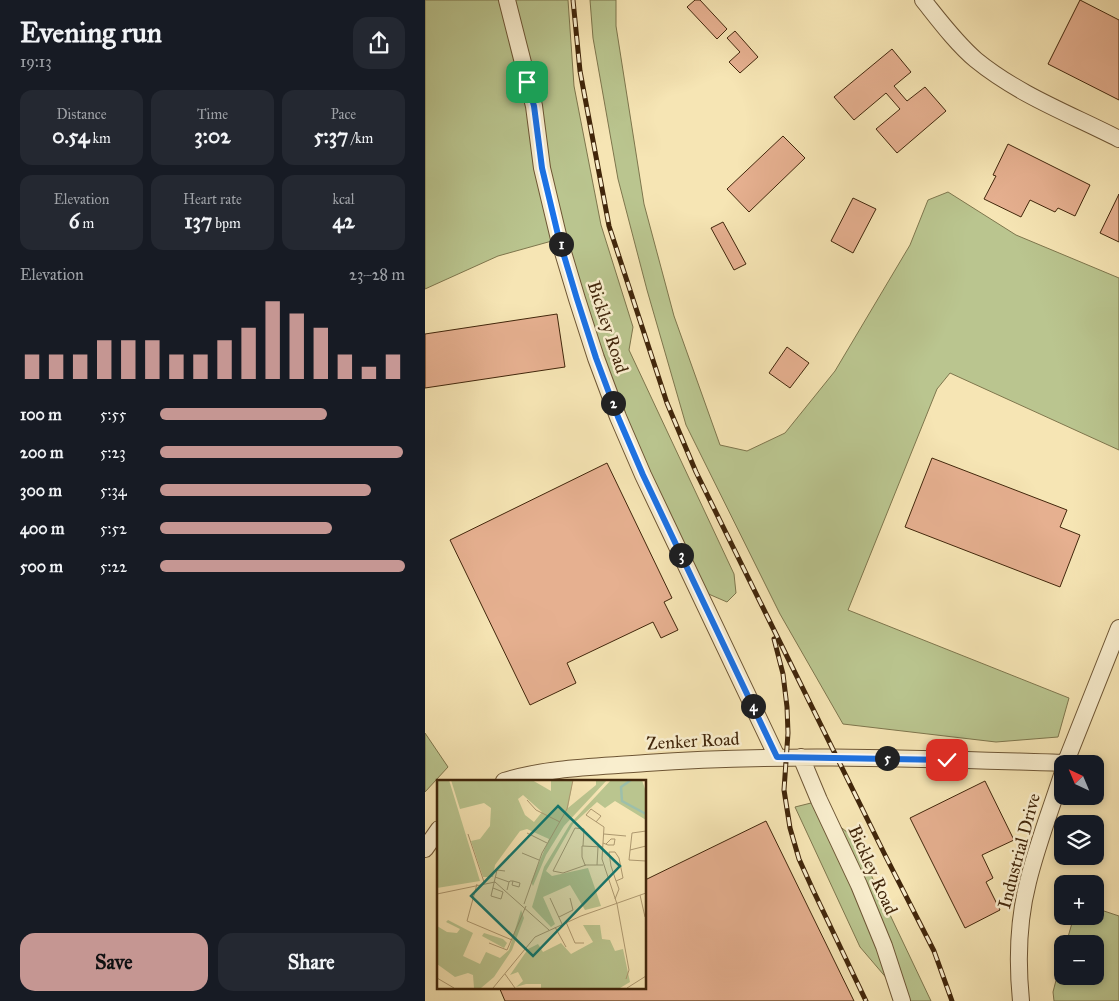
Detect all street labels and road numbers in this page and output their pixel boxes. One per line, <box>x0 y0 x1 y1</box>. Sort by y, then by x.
street label: Bickley Road <box>583 278 633 376</box>
street label: Zenker Road <box>646 728 740 754</box>
street label: Industrial Drive <box>993 791 1045 911</box>
street label: Bickley Road <box>844 822 902 918</box>

